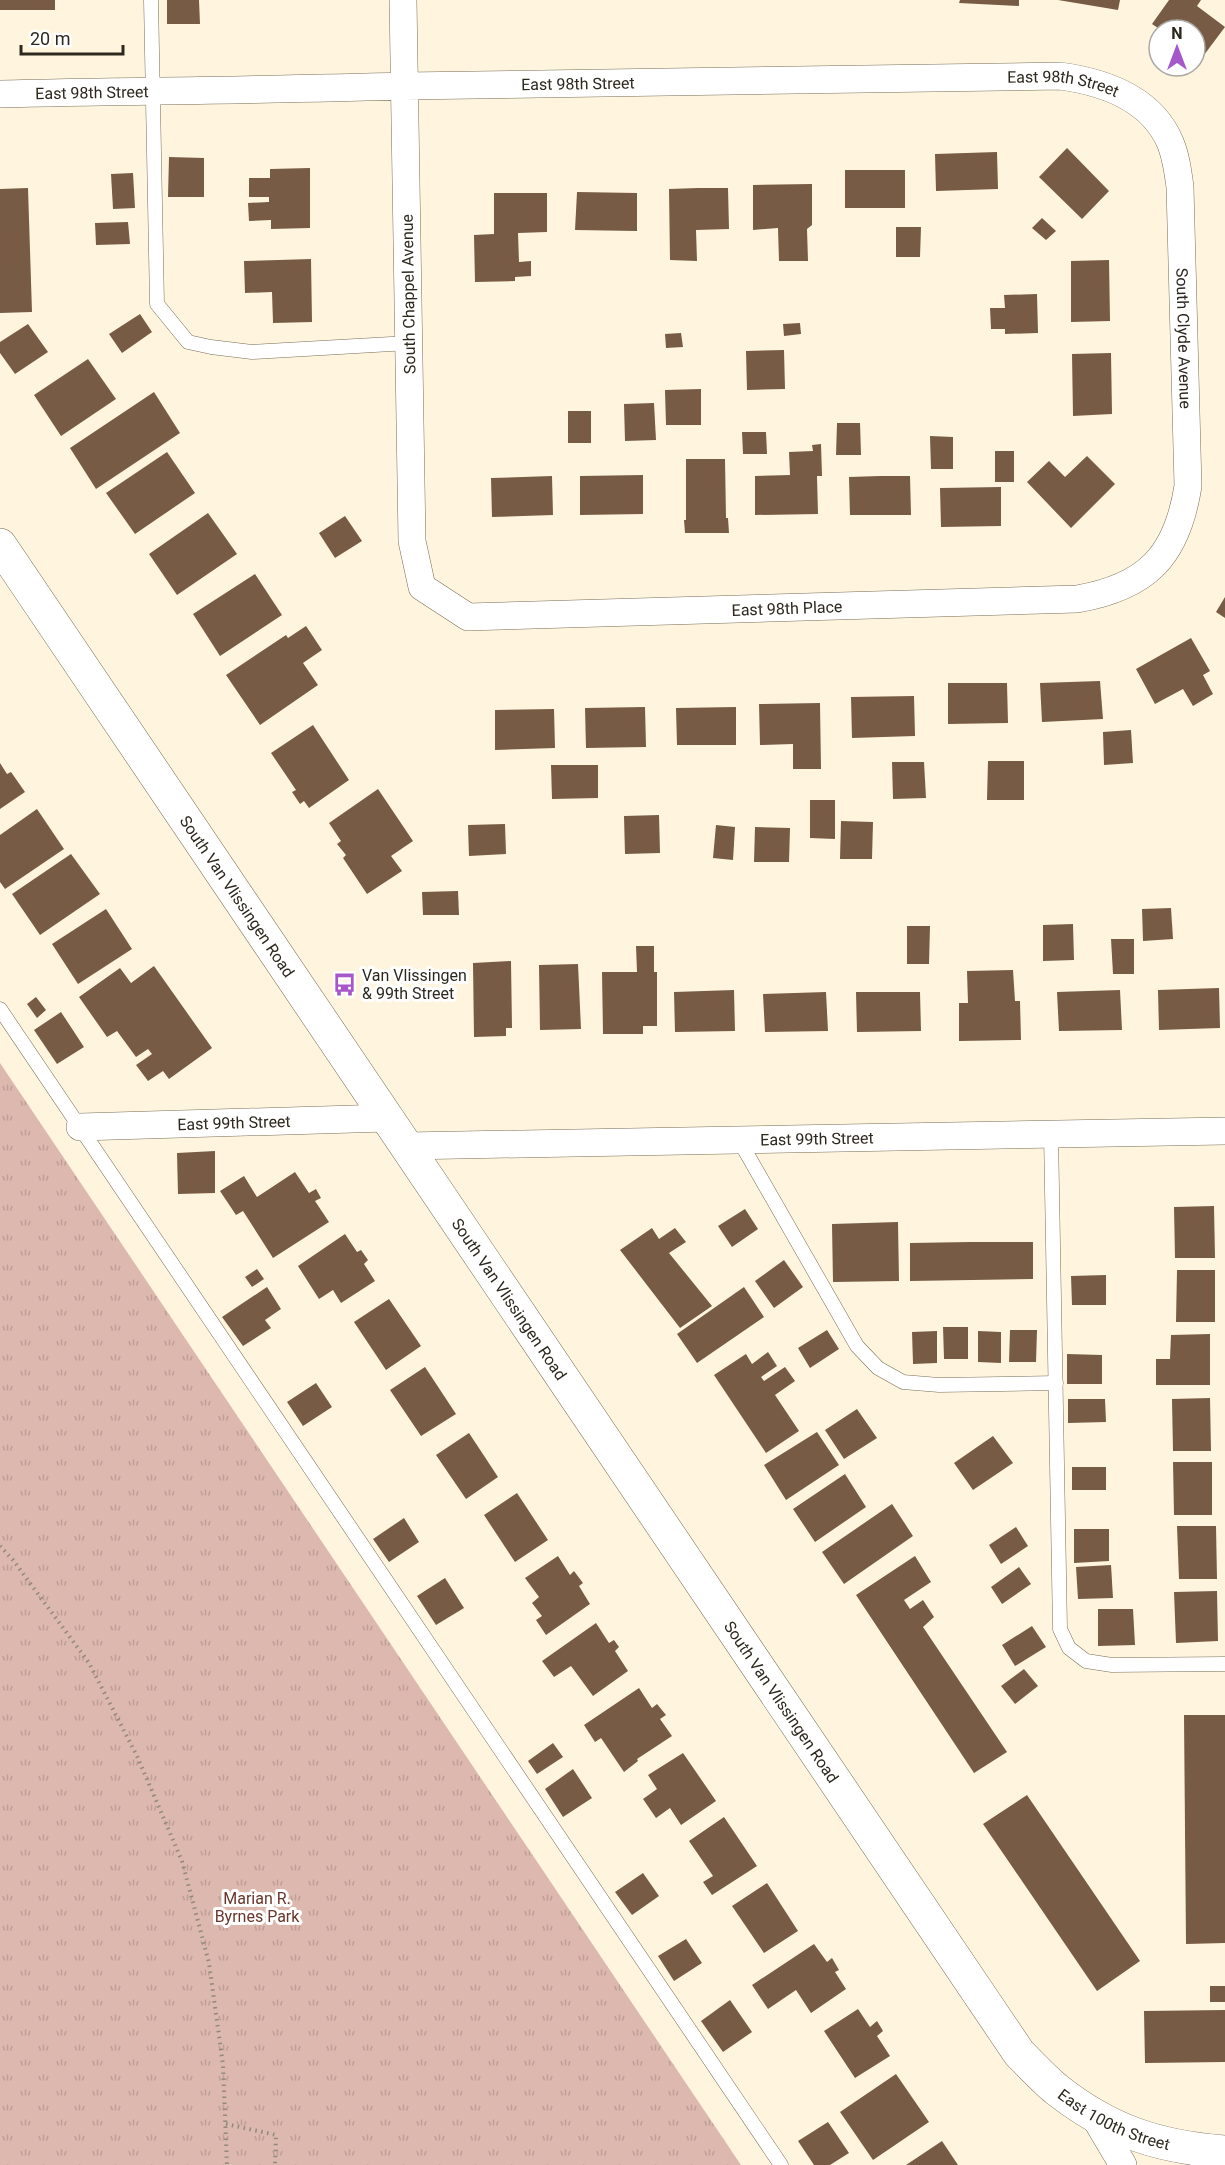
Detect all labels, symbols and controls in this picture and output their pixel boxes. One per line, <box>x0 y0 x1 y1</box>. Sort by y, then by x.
scale bar <box>21 18 123 56</box>
north arrow <box>1147 18 1207 78</box>
text: N <box>1171 24 1183 43</box>
text: 20 m <box>30 28 70 49</box>
street label: East 98th Street <box>1007 67 1122 101</box>
street label: East 98th Street <box>521 73 635 94</box>
street label: East 98th Street <box>35 82 149 103</box>
street label: South Chappel Avenue <box>398 214 419 374</box>
street label: South Clyde Avenue <box>1172 267 1195 409</box>
street label: East 98th Place <box>731 597 843 620</box>
street label: South Van Vlissingen Road <box>176 812 298 981</box>
place label: Van Vlissingen & 99th Street <box>362 966 467 1003</box>
bus stop icon: Van Vlissingen & 99th Street <box>331 971 357 997</box>
street label: East 99th Street <box>177 1112 291 1134</box>
street label: East 99th Street <box>760 1128 874 1150</box>
street label: South Van Vlissingen Road <box>448 1215 570 1384</box>
street label: South Van Vlissingen Road <box>720 1617 843 1786</box>
park label: Marian R. Byrnes Park <box>215 1889 300 1926</box>
street label: East 100th Street <box>1054 2085 1172 2154</box>

